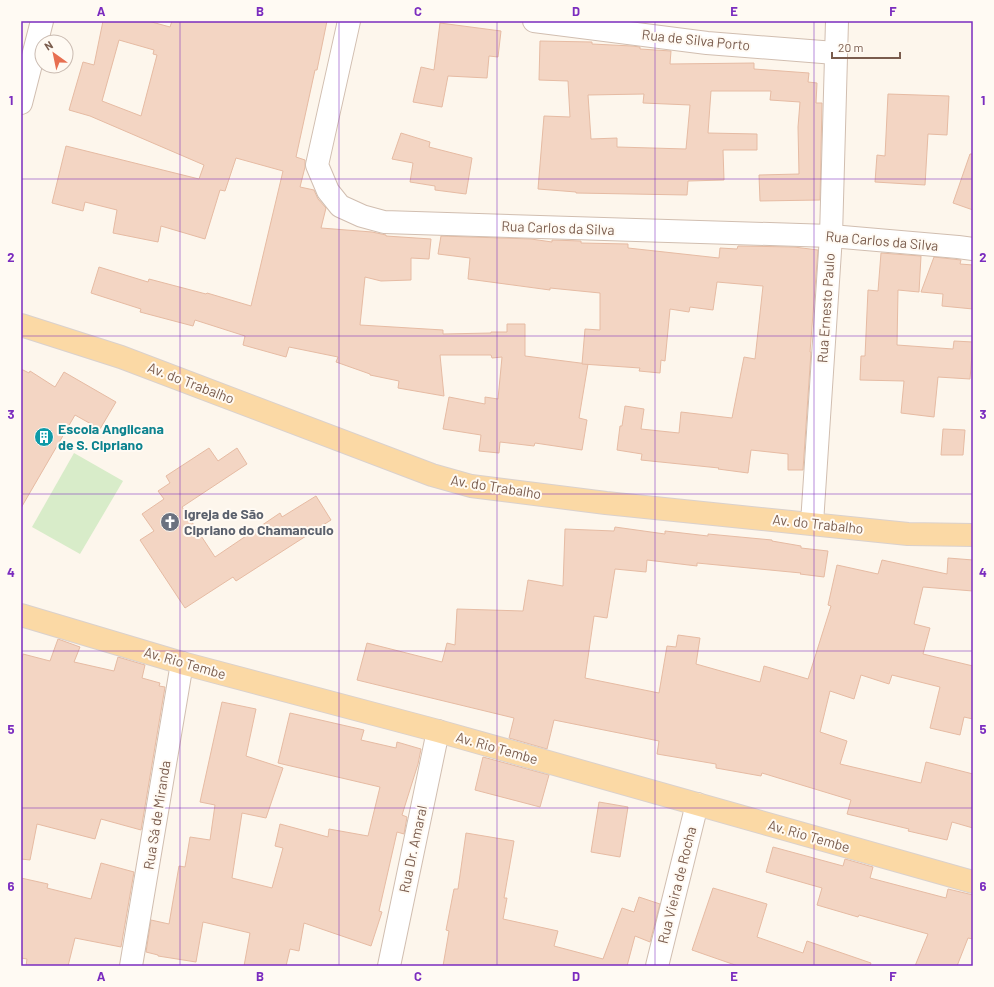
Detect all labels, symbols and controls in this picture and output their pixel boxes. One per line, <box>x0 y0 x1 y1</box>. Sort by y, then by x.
text: A <box>97 3 106 19</box>
text: B <box>256 3 264 19</box>
text: C <box>414 3 422 19</box>
text: D <box>572 3 580 19</box>
text: E <box>730 3 738 19</box>
text: F <box>889 3 897 19</box>
street label: Rua de Silva Porto <box>641 25 751 54</box>
north arrow <box>34 34 74 74</box>
scale bar <box>832 34 900 60</box>
text: N <box>42 38 55 53</box>
text: 20 m <box>838 40 864 54</box>
text: 1 <box>9 92 13 108</box>
text: 1 <box>981 92 985 108</box>
street label: Rua Carlos da Silva <box>501 217 615 238</box>
street label: Rua Carlos da Silva <box>825 227 939 254</box>
text: 2 <box>7 249 15 265</box>
text: 2 <box>979 249 987 265</box>
street label: Rua Ernesto Paulo <box>813 252 838 364</box>
street label: Av. do Trabalho <box>145 358 237 407</box>
text: 3 <box>7 406 15 422</box>
text: 3 <box>979 406 987 422</box>
place label: Escola Anglicana de S. Cipriano <box>58 420 164 453</box>
building icon: Escola Anglicana de S. Cipriano <box>33 426 55 448</box>
street label: Av. do Trabalho <box>450 471 543 502</box>
place label: Igreja de São Cipriano do Chamanculo <box>184 505 334 538</box>
street label: Av. do Trabalho <box>772 510 864 537</box>
church icon: Igreja de São Cipriano do Chamanculo <box>159 511 181 533</box>
text: 4 <box>7 564 15 580</box>
text: 4 <box>979 564 987 580</box>
street label: Av. Rio Tembe <box>142 643 228 682</box>
text: 5 <box>7 721 15 737</box>
text: 5 <box>979 721 987 737</box>
street label: Av. Rio Tembe <box>454 728 540 767</box>
street label: Rua Sá de Miranda <box>140 759 174 871</box>
street label: Rua Dr. Amaral <box>395 804 430 894</box>
street label: Av. Rio Tembe <box>766 816 852 855</box>
street label: Rua Vieira de Rocha <box>654 825 699 945</box>
text: 6 <box>8 878 15 894</box>
text: 6 <box>980 878 987 894</box>
text: A <box>97 968 106 984</box>
text: B <box>256 968 264 984</box>
text: C <box>414 968 422 984</box>
text: D <box>572 968 580 984</box>
text: E <box>730 968 738 984</box>
text: F <box>889 968 897 984</box>

